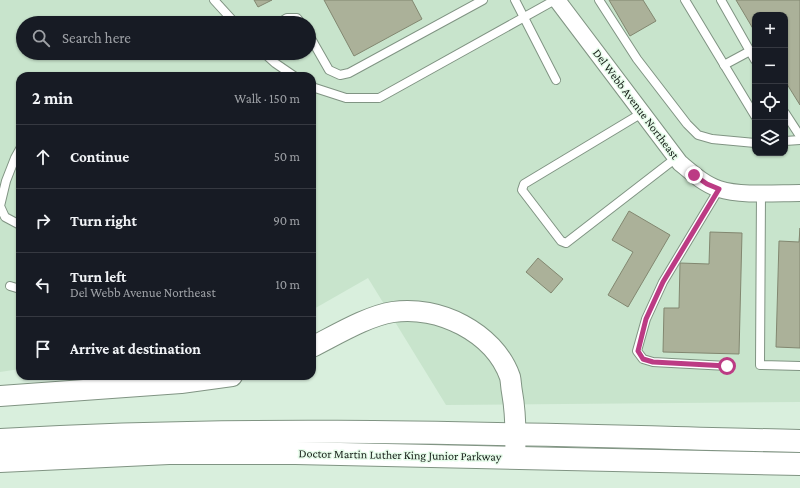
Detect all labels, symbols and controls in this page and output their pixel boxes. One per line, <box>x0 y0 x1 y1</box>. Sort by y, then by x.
map controls <box>752 12 788 156</box>
button: + <box>752 12 788 48</box>
search box <box>16 16 316 60</box>
icon: search <box>30 27 52 49</box>
text: Search here <box>62 30 131 46</box>
street label: Del Webb Avenue Northeast <box>590 46 683 163</box>
button: − <box>752 48 788 84</box>
button: locate <box>752 84 788 120</box>
text: 2 min <box>32 89 73 108</box>
text: Walk · 150 m <box>234 91 300 106</box>
button: layers <box>752 120 788 156</box>
icon: ahead <box>32 146 54 168</box>
text: Continue <box>70 149 129 165</box>
text: 50 m <box>274 149 300 164</box>
route end <box>685 166 703 184</box>
icon: right <box>32 210 54 232</box>
text: Turn right <box>70 213 137 229</box>
text: 90 m <box>273 213 300 228</box>
text: Turn left <box>70 269 126 285</box>
icon: left <box>32 274 54 296</box>
text: 10 m <box>275 277 300 292</box>
text: Del Webb Avenue Northeast <box>70 285 216 300</box>
icon: arrive <box>32 338 54 360</box>
text: Arrive at destination <box>70 341 201 357</box>
route start <box>718 357 736 375</box>
street label: Doctor Martin Luther King Junior Parkway <box>298 446 502 464</box>

